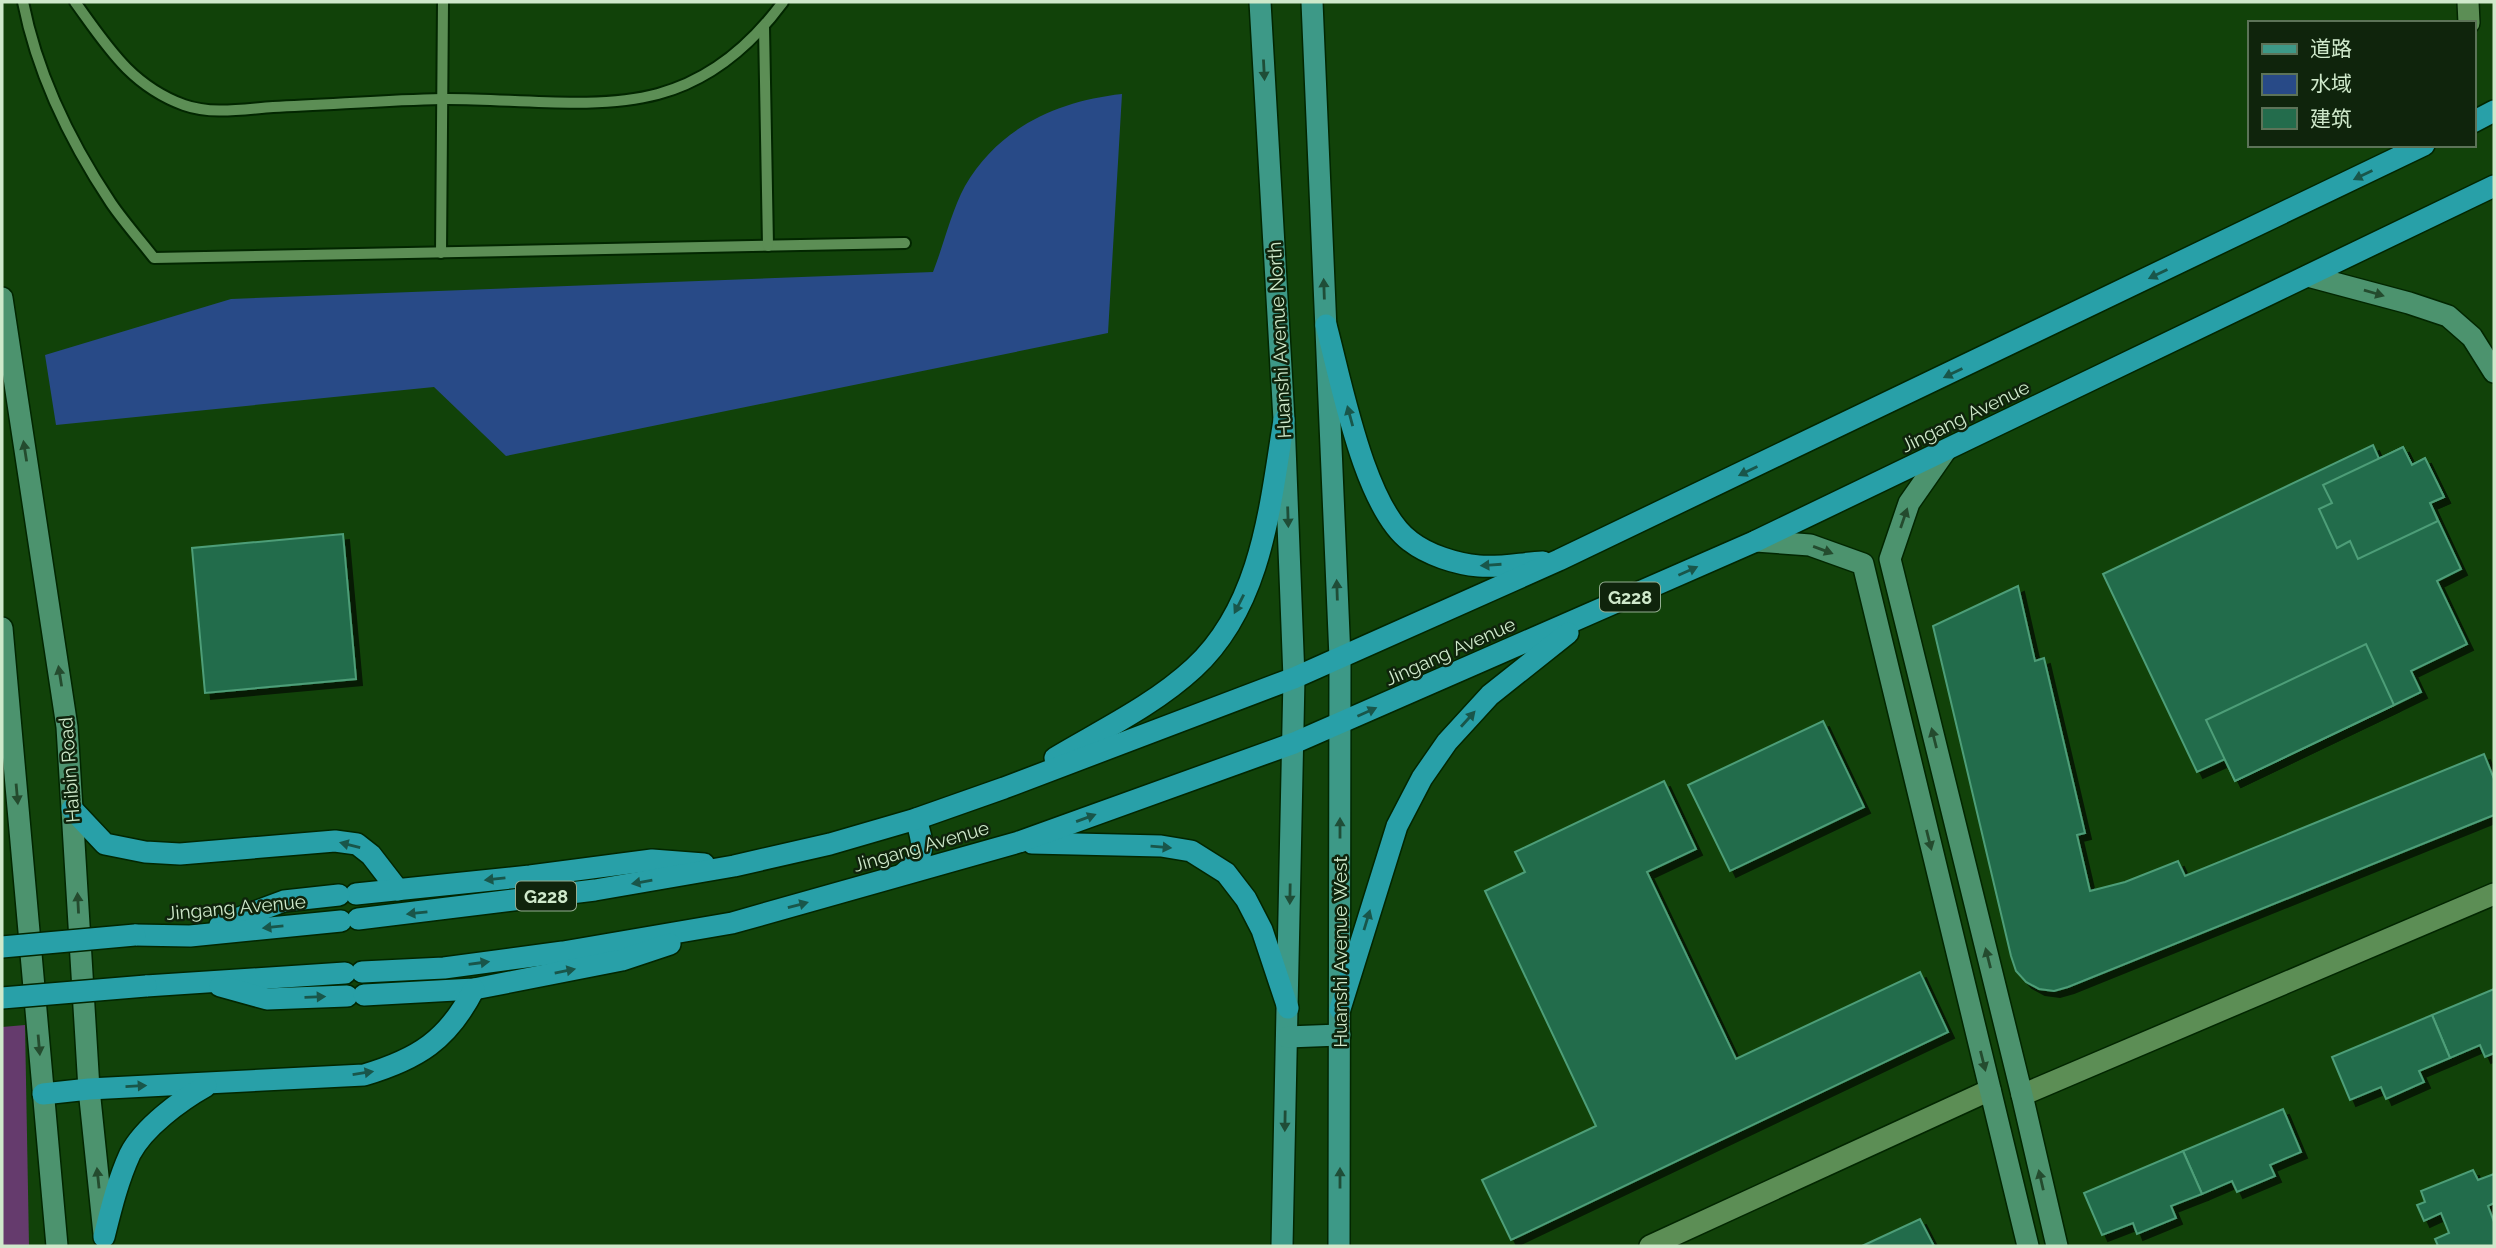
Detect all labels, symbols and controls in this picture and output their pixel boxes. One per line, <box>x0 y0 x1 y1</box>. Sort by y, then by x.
legend <box>2248 21 2475 147</box>
text: 道路 <box>2310 36 2352 61</box>
one-way arrow <box>1258 59 1269 81</box>
text: 水域 <box>2310 71 2352 96</box>
text: 建筑 <box>2310 106 2352 131</box>
one-way arrow <box>2353 169 2373 181</box>
street label: Huanshi Avenue North <box>1263 241 1295 439</box>
one-way arrow <box>2148 268 2168 279</box>
one-way arrow <box>1319 278 1330 300</box>
one-way arrow <box>2364 288 2385 298</box>
one-way arrow <box>1943 367 1963 378</box>
street label: Jingang Avenue <box>1897 375 2033 457</box>
one-way arrow <box>1345 405 1355 426</box>
one-way arrow <box>19 440 30 462</box>
one-way arrow <box>1738 466 1758 477</box>
one-way arrow <box>1282 506 1293 528</box>
one-way arrow <box>1899 507 1910 528</box>
one-way arrow <box>1813 545 1834 556</box>
one-way arrow <box>1480 560 1502 571</box>
one-way arrow <box>1678 565 1698 577</box>
one-way arrow <box>1332 579 1343 601</box>
road number: G228 <box>1600 582 1660 612</box>
one-way arrow <box>1233 594 1245 614</box>
street label: Jingang Avenue <box>1381 612 1519 690</box>
one-way arrow <box>54 665 65 687</box>
one-way arrow <box>1357 706 1378 717</box>
one-way arrow <box>1460 711 1475 728</box>
street label: Haibin Road <box>54 716 84 824</box>
one-way arrow <box>1928 727 1939 749</box>
one-way arrow <box>11 783 22 805</box>
one-way arrow <box>1075 812 1096 823</box>
street label: Jingang Avenue <box>851 816 991 876</box>
one-way arrow <box>1334 817 1346 839</box>
one-way arrow <box>1924 829 1935 851</box>
one-way arrow <box>338 839 360 850</box>
one-way arrow <box>1150 842 1172 853</box>
street label: Huanshi Avenue West <box>1329 856 1351 1048</box>
one-way arrow <box>484 874 506 885</box>
one-way arrow <box>631 877 653 888</box>
road number: G228 <box>516 882 576 911</box>
one-way arrow <box>1285 883 1296 905</box>
street label: Jingang Avenue <box>165 890 307 924</box>
one-way arrow <box>72 891 83 913</box>
one-way arrow <box>787 899 808 909</box>
one-way arrow <box>406 907 428 918</box>
one-way arrow <box>1362 910 1372 931</box>
one-way arrow <box>262 922 284 933</box>
one-way arrow <box>1982 947 1993 969</box>
one-way arrow <box>468 957 490 968</box>
one-way arrow <box>554 965 576 976</box>
one-way arrow <box>305 992 327 1003</box>
one-way arrow <box>34 1034 45 1056</box>
one-way arrow <box>1978 1050 1989 1072</box>
one-way arrow <box>352 1067 374 1078</box>
one-way arrow <box>125 1080 147 1091</box>
one-way arrow <box>1279 1110 1291 1132</box>
one-way arrow <box>92 1167 103 1189</box>
one-way arrow <box>1334 1167 1346 1189</box>
one-way arrow <box>2036 1169 2047 1191</box>

